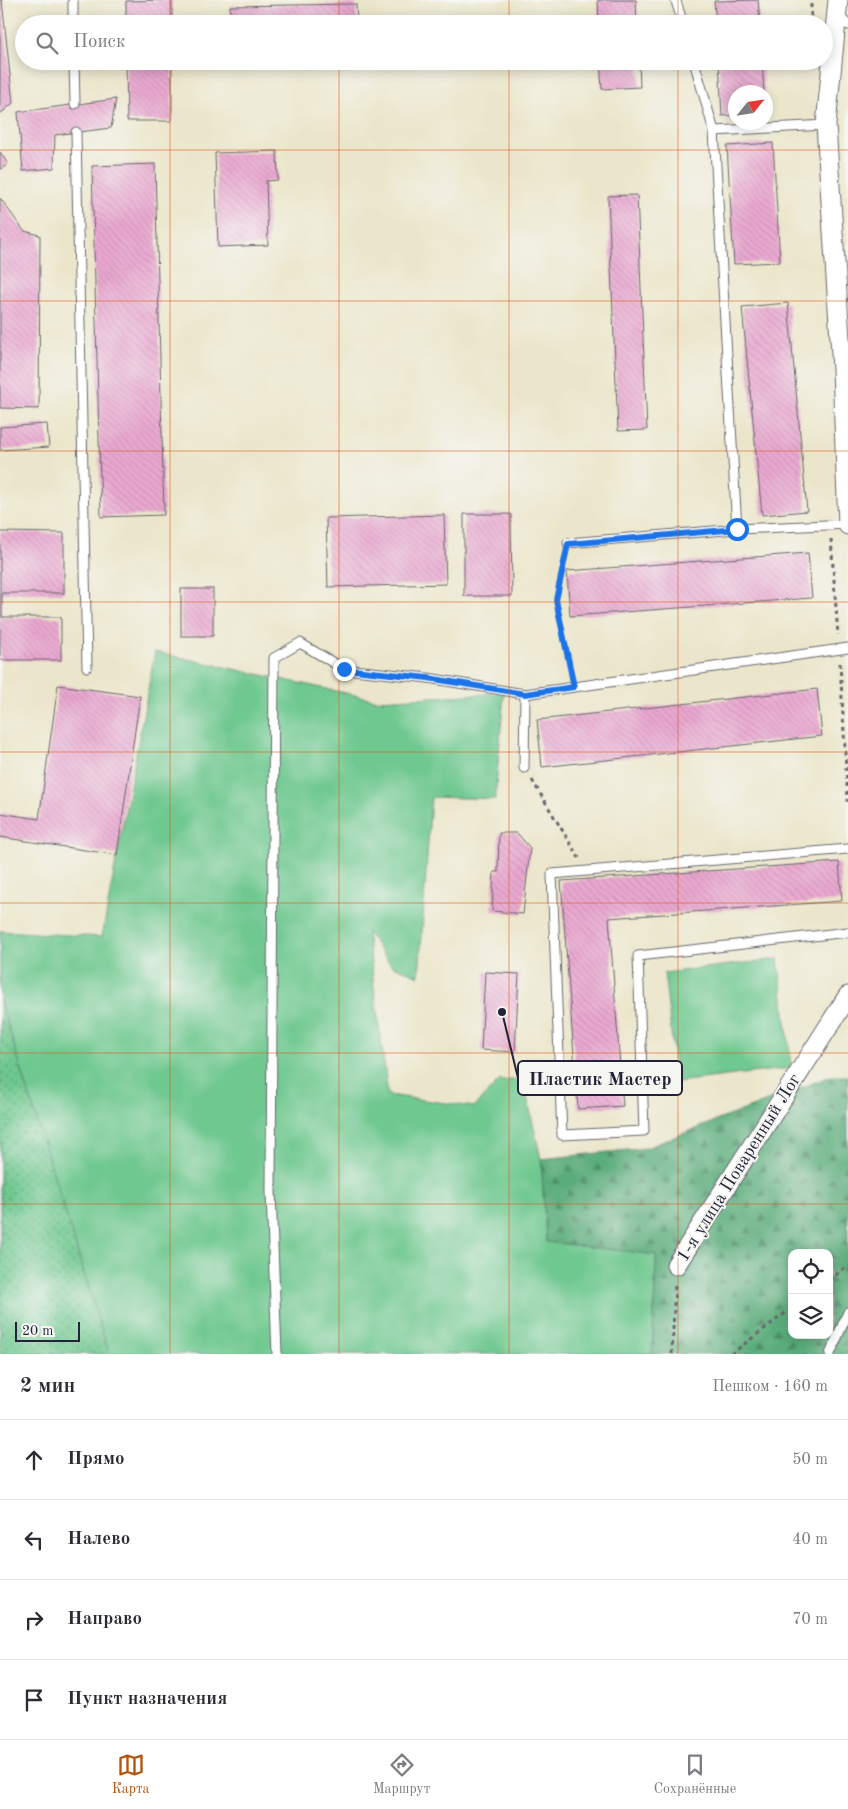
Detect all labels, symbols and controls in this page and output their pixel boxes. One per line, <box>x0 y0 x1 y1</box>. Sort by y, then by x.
search box <box>15 15 833 70</box>
icon: search <box>33 29 61 57</box>
text: Поиск <box>73 33 125 52</box>
north arrow <box>728 85 773 130</box>
route start <box>726 518 749 541</box>
route end <box>333 658 356 681</box>
callout: Пластик Мастер <box>518 1061 682 1095</box>
text: Пластик Мастер <box>528 1071 672 1090</box>
street label: 1-я улица Поваренный Лог <box>674 1071 804 1265</box>
map controls <box>788 1249 833 1339</box>
button: locate <box>788 1249 833 1294</box>
button: layers <box>788 1294 833 1339</box>
scale bar <box>15 1319 80 1342</box>
text: 20 m <box>22 1324 53 1338</box>
text: 2 мин <box>20 1376 75 1397</box>
text: Пешком · 160 m <box>712 1379 828 1395</box>
icon: ahead <box>20 1446 48 1474</box>
text: Прямо <box>67 1450 125 1469</box>
text: 50 m <box>792 1452 828 1468</box>
icon: left <box>20 1526 48 1554</box>
text: Налево <box>67 1530 130 1549</box>
text: 40 m <box>792 1532 828 1548</box>
icon: right <box>20 1606 48 1634</box>
text: Направо <box>67 1610 142 1629</box>
text: 70 m <box>792 1612 828 1628</box>
icon: arrive <box>20 1686 48 1714</box>
text: Пункт назначения <box>67 1690 227 1709</box>
tab: Карта <box>112 1751 150 1798</box>
tab: Маршрут <box>373 1751 430 1798</box>
tab: Сохранённые <box>654 1751 736 1798</box>

